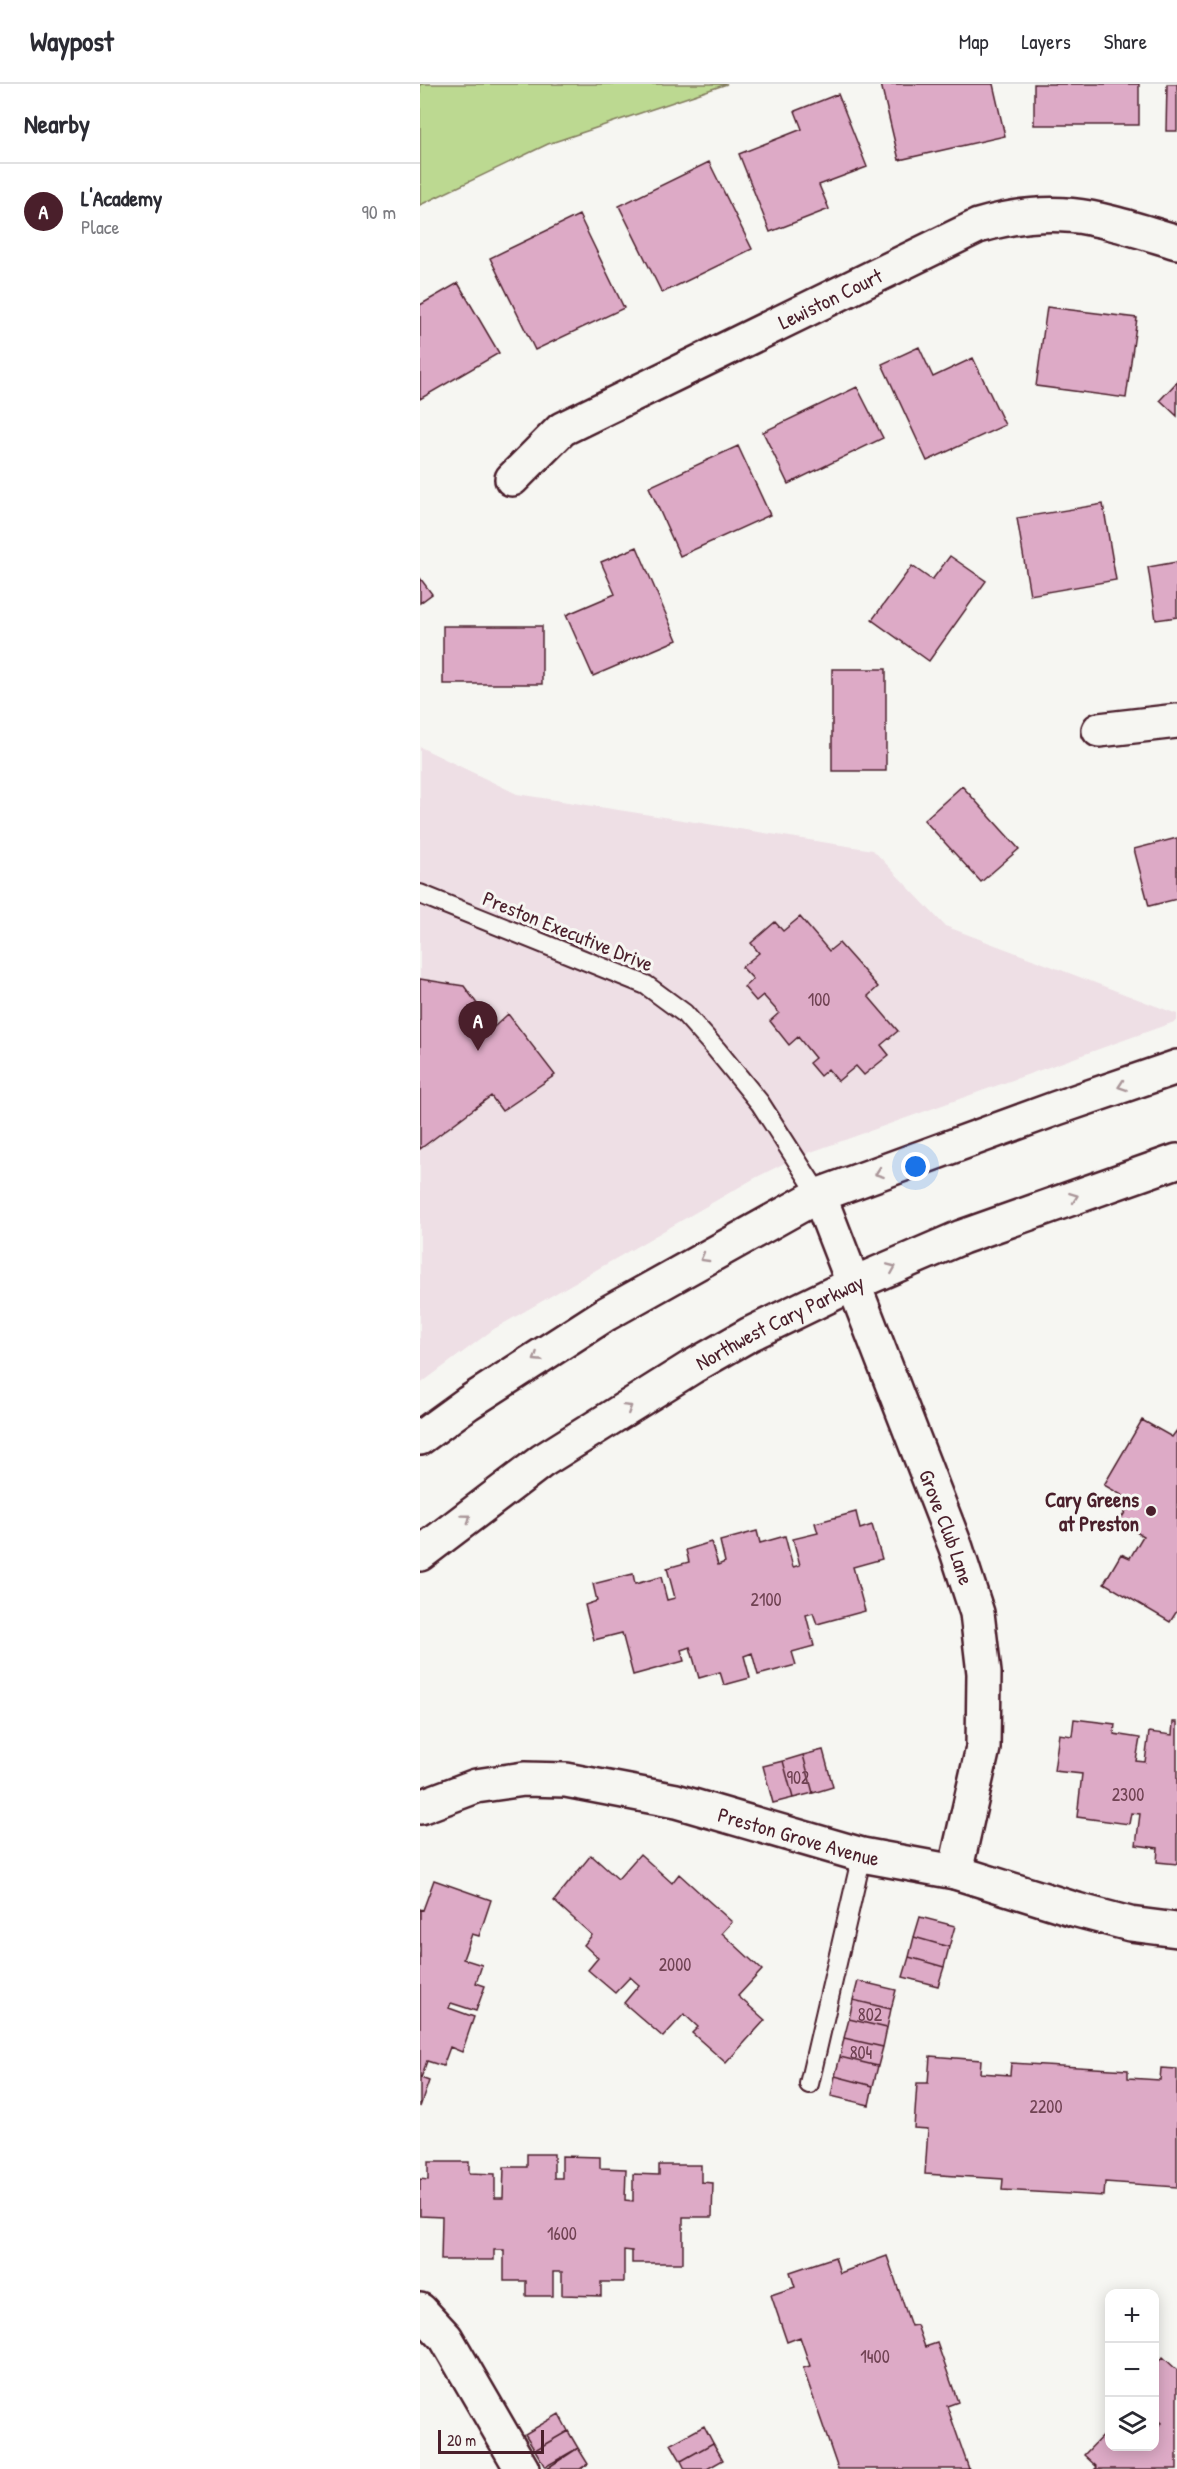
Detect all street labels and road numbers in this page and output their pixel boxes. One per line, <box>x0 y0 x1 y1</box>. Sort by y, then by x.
street label: Lewiston Court <box>773 260 888 336</box>
street label: Preston Executive Drive <box>479 884 657 978</box>
street label: Northwest Cary Parkway <box>690 1267 868 1377</box>
street label: Grove Club Lane <box>912 1465 981 1589</box>
street label: Preston Grove Avenue <box>715 1799 881 1872</box>

